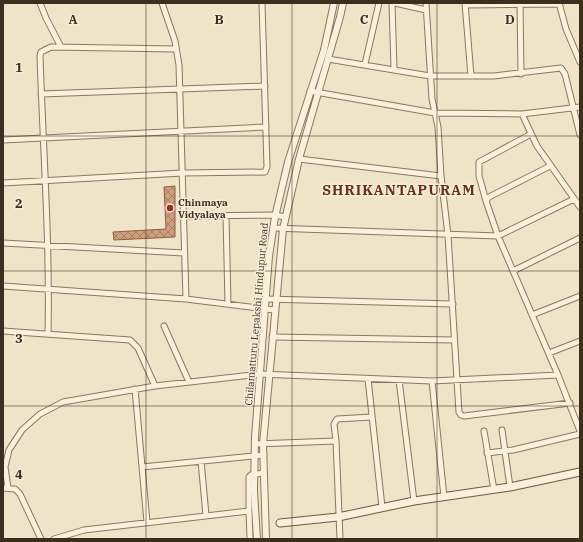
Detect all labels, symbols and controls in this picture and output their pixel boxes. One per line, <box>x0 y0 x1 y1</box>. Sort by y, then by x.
text: A <box>68 11 78 28</box>
text: B <box>214 11 224 28</box>
text: C <box>360 11 369 28</box>
text: D <box>505 11 515 28</box>
text: 1 <box>15 59 23 76</box>
district label: SHRIKANTAPURAM <box>322 181 476 199</box>
text: 2 <box>15 195 23 212</box>
place label: Chinmaya Vidyalaya <box>178 196 228 221</box>
marker: Chinmaya Vidyalaya <box>165 203 175 213</box>
street label: Chilamatturu Lepakshi Hindupur Road <box>242 222 271 406</box>
text: 3 <box>15 330 23 347</box>
text: 4 <box>15 466 23 483</box>

